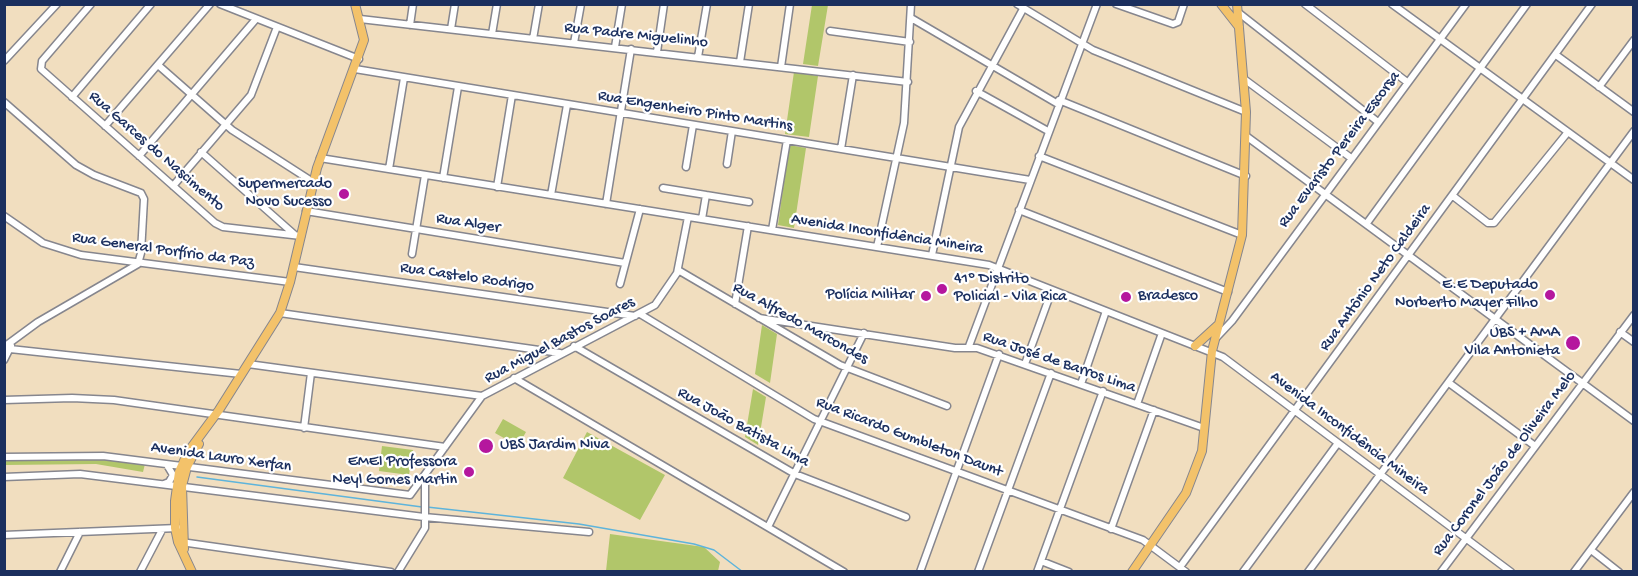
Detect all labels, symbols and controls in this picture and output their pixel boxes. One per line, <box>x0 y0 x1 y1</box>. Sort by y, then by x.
street label: Rua Padre Miguelinho <box>563 19 709 53</box>
street label: Rua Evaristo Pereira Escorsa <box>1275 68 1405 232</box>
street label: Rua Engenheiro Pinto Martins <box>596 87 794 137</box>
street label: Rua Garces do Nascimento <box>84 88 228 216</box>
place label: Supermercado Novo Sucesso <box>238 175 332 213</box>
marker: Supermercado Novo Sucesso <box>337 187 351 201</box>
street label: Rua Antônio Neto Caldeira <box>1316 200 1436 356</box>
street label: Rua Alger <box>435 209 501 239</box>
street label: Avenida Inconfidência Mineira <box>790 210 984 260</box>
street label: Rua General Porfírio da Paz <box>71 229 255 273</box>
street label: Rua Castelo Rodrigo <box>399 259 535 297</box>
place label: 41º Distrito Policial - Vila Rica <box>954 270 1067 308</box>
place label: E.E Deputado Norberto Mayer Filho <box>1395 276 1538 314</box>
street label: Rua Alfredo Marcondes <box>729 279 871 369</box>
marker: 41º Distrito Policial - Vila Rica <box>935 282 949 296</box>
place label: Polícia Militar <box>826 286 914 306</box>
place label: Bradesco <box>1138 287 1198 307</box>
marker: E.E Deputado Norberto Mayer Filho <box>1543 288 1557 302</box>
marker: Polícia Militar <box>919 289 933 303</box>
marker: Bradesco <box>1119 290 1133 304</box>
street label: Rua Miguel Bastos Soares <box>482 293 638 389</box>
place label: UBS + AMA Vila Antonieta <box>1465 324 1560 362</box>
street label: Rua José de Barros Lima <box>980 328 1138 398</box>
marker: UBS + AMA Vila Antonieta <box>1564 334 1582 352</box>
street label: Avenida Inconfidência Mineira <box>1266 368 1432 500</box>
street label: Rua Coronel João de Oliveira Melo <box>1429 368 1581 560</box>
street label: Rua João Batista Lima <box>674 384 812 472</box>
street label: Rua Ricardo Gumbleton Daunt <box>813 394 1005 482</box>
place label: UBS Jardim Niva <box>500 436 609 456</box>
marker: UBS Jardim Niva <box>477 437 495 455</box>
street label: Avenida Lauro Xerfan <box>150 439 292 477</box>
place label: EMEI Professora Neyl Gomes Martin <box>332 453 457 491</box>
marker: EMEI Professora Neyl Gomes Martin <box>462 465 476 479</box>

